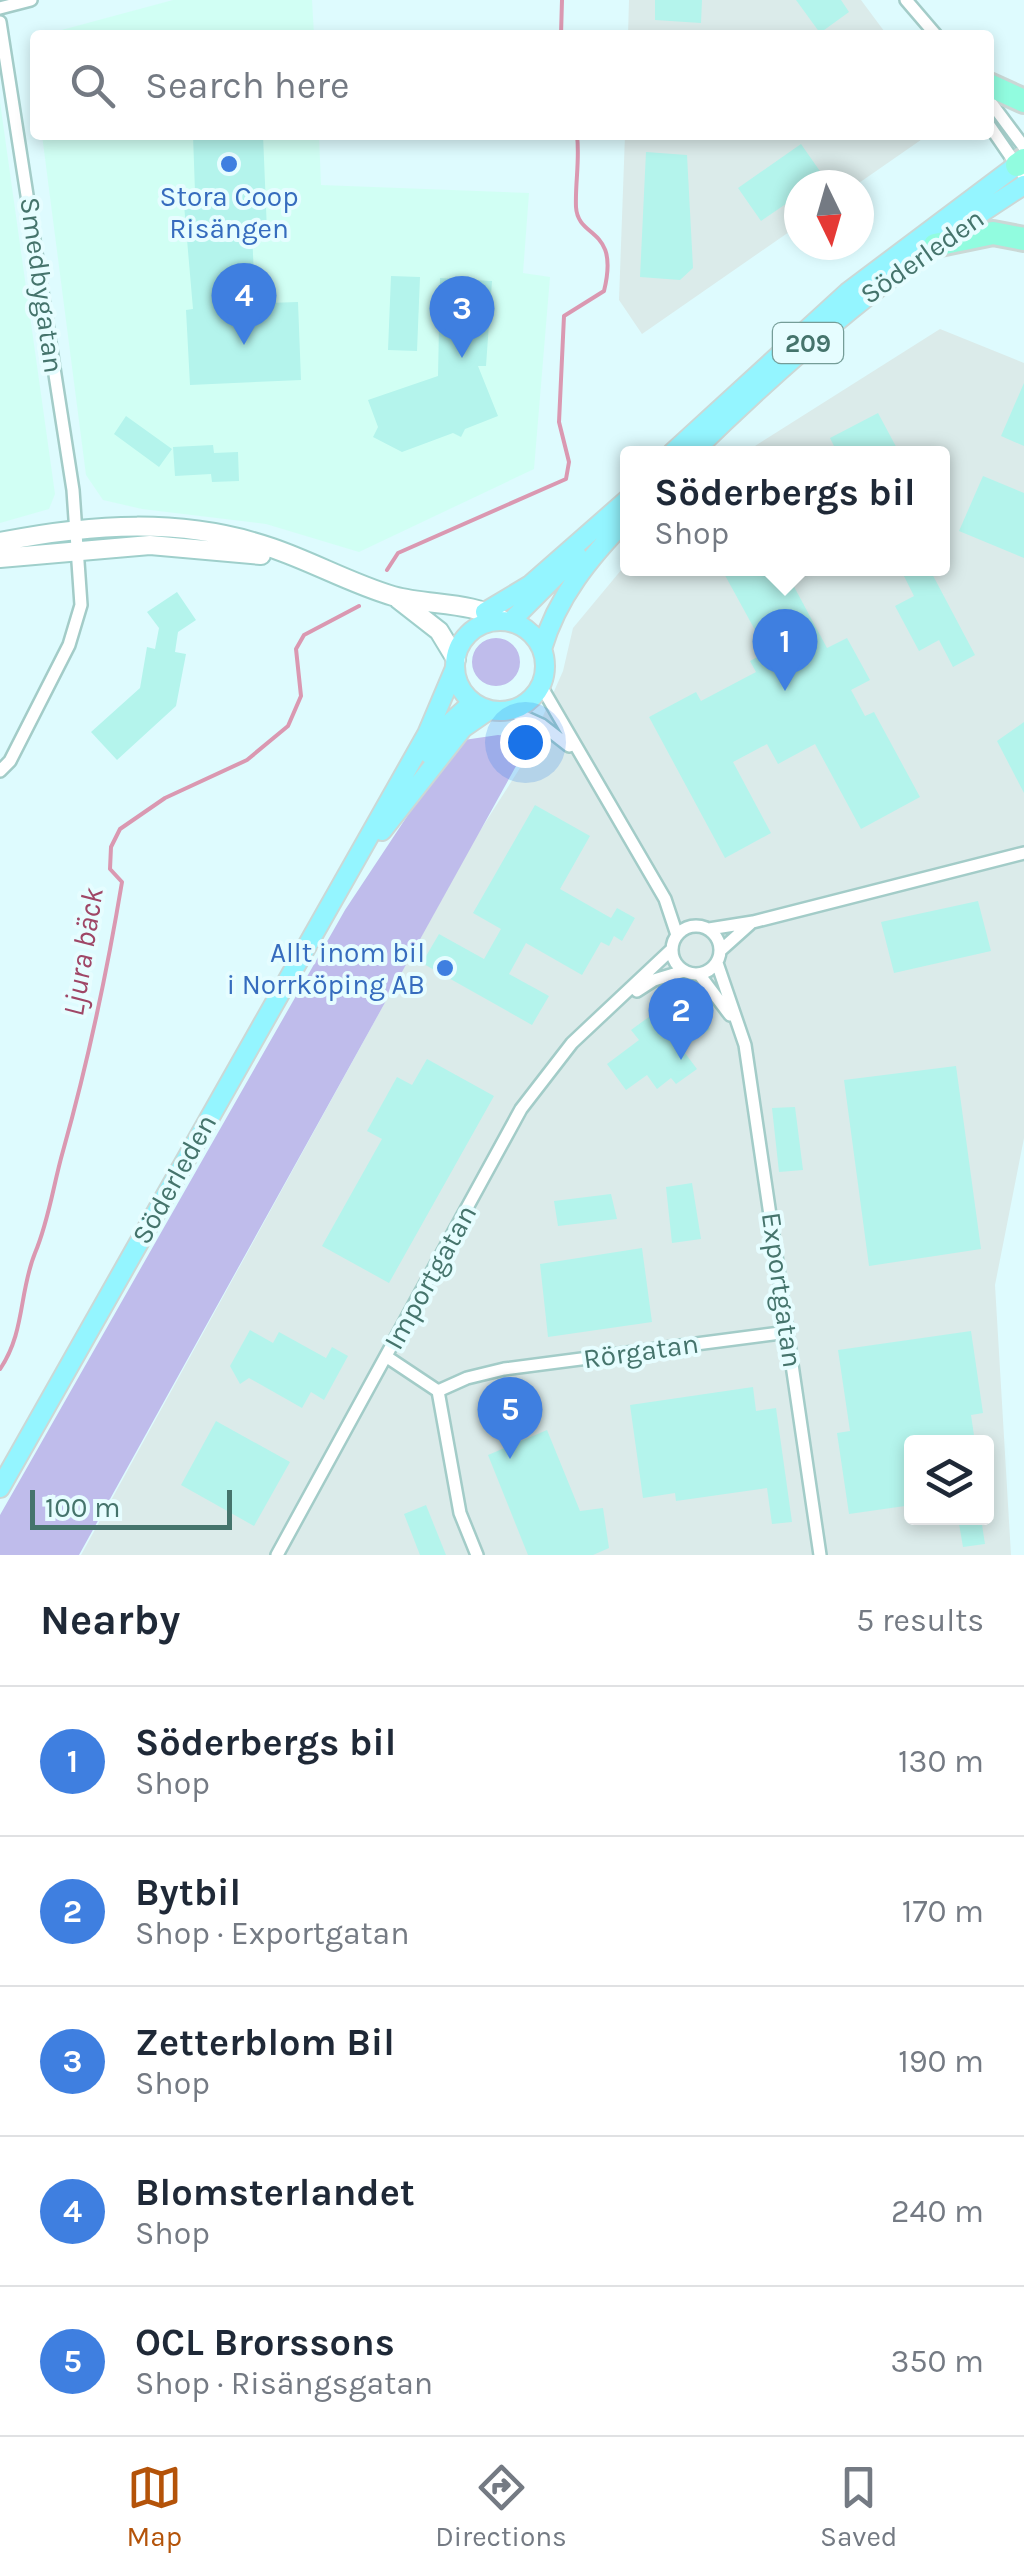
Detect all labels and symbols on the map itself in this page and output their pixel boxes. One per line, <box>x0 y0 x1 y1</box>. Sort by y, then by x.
marker: Stora Coop Risängen <box>218 153 240 175</box>
north arrow <box>784 170 874 260</box>
place label: Stora Coop Risängen <box>159 180 299 245</box>
street label: Smedbygatan <box>13 195 71 375</box>
street label: Söderleden <box>854 201 990 311</box>
pin: 4 <box>212 262 276 345</box>
pin: 3 <box>430 276 494 358</box>
road number: 209 <box>773 323 843 363</box>
pin: 1 <box>752 608 818 691</box>
your location <box>500 717 551 768</box>
water label: Ljura bäck <box>55 885 111 1019</box>
place label: Allt inom bil i Norrköping AB <box>227 936 425 1001</box>
marker: Allt inom bil i Norrköping AB <box>434 957 456 979</box>
pin: 2 <box>648 978 714 1060</box>
street label: Söderleden <box>125 1108 223 1250</box>
street label: Importgatan <box>377 1199 483 1355</box>
street label: Exportgatan <box>755 1210 809 1370</box>
street label: Rörgatan <box>581 1327 701 1375</box>
pin: 5 <box>478 1376 542 1459</box>
scale bar <box>30 1485 232 1530</box>

